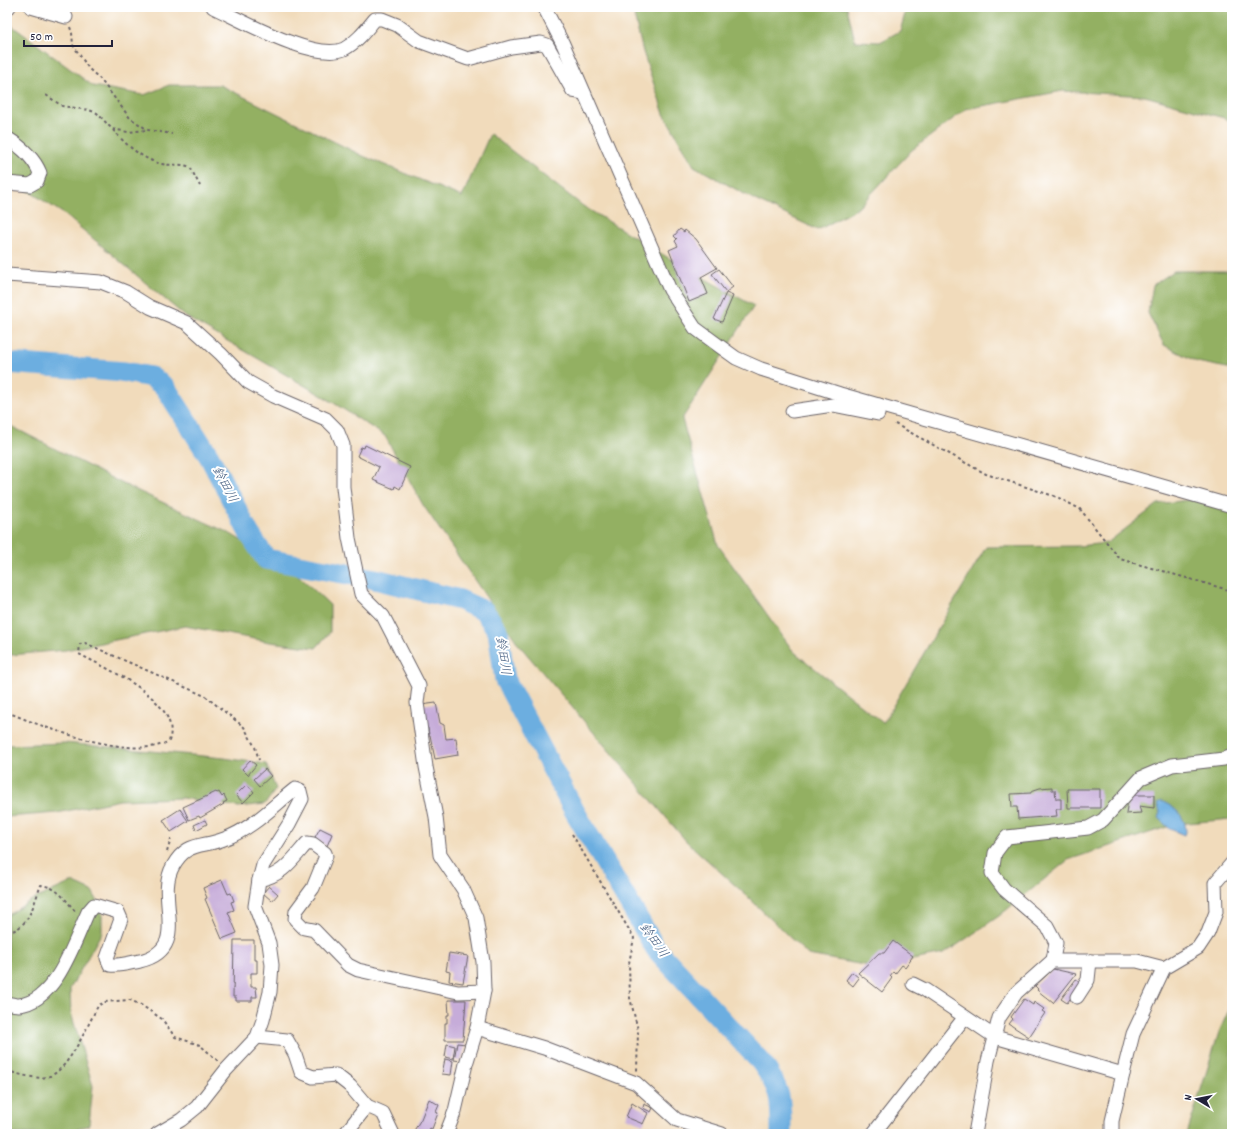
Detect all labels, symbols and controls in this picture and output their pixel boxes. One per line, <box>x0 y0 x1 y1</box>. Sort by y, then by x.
scale bar <box>24 22 112 48</box>
text: 50 m <box>30 29 53 46</box>
water label: 鈴田川 <box>206 463 242 507</box>
water label: 鈴田川 <box>490 635 514 677</box>
water label: 鈴田川 <box>634 920 672 962</box>
north arrow <box>1177 1079 1217 1119</box>
text: N <box>1181 1093 1198 1102</box>

